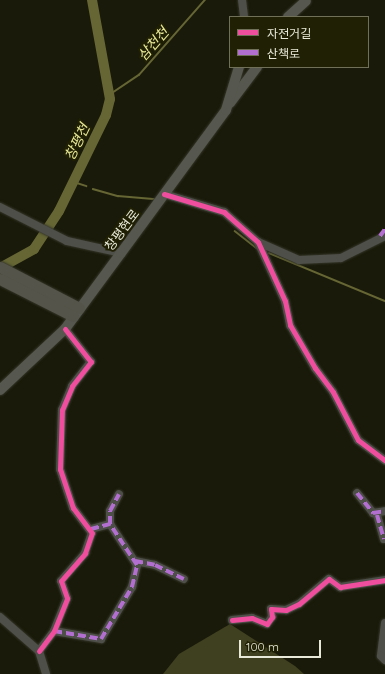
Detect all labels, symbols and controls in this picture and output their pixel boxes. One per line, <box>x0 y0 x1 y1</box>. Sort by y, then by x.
legend <box>229 16 369 68</box>
water label: 삼천천 <box>134 24 172 64</box>
text: 자전거길 <box>267 26 311 41</box>
text: 산책로 <box>267 46 300 61</box>
water label: 창평천 <box>61 121 93 163</box>
street label: 창평현로 <box>101 206 143 254</box>
scale bar <box>241 632 323 658</box>
text: 100 m <box>246 639 279 654</box>

